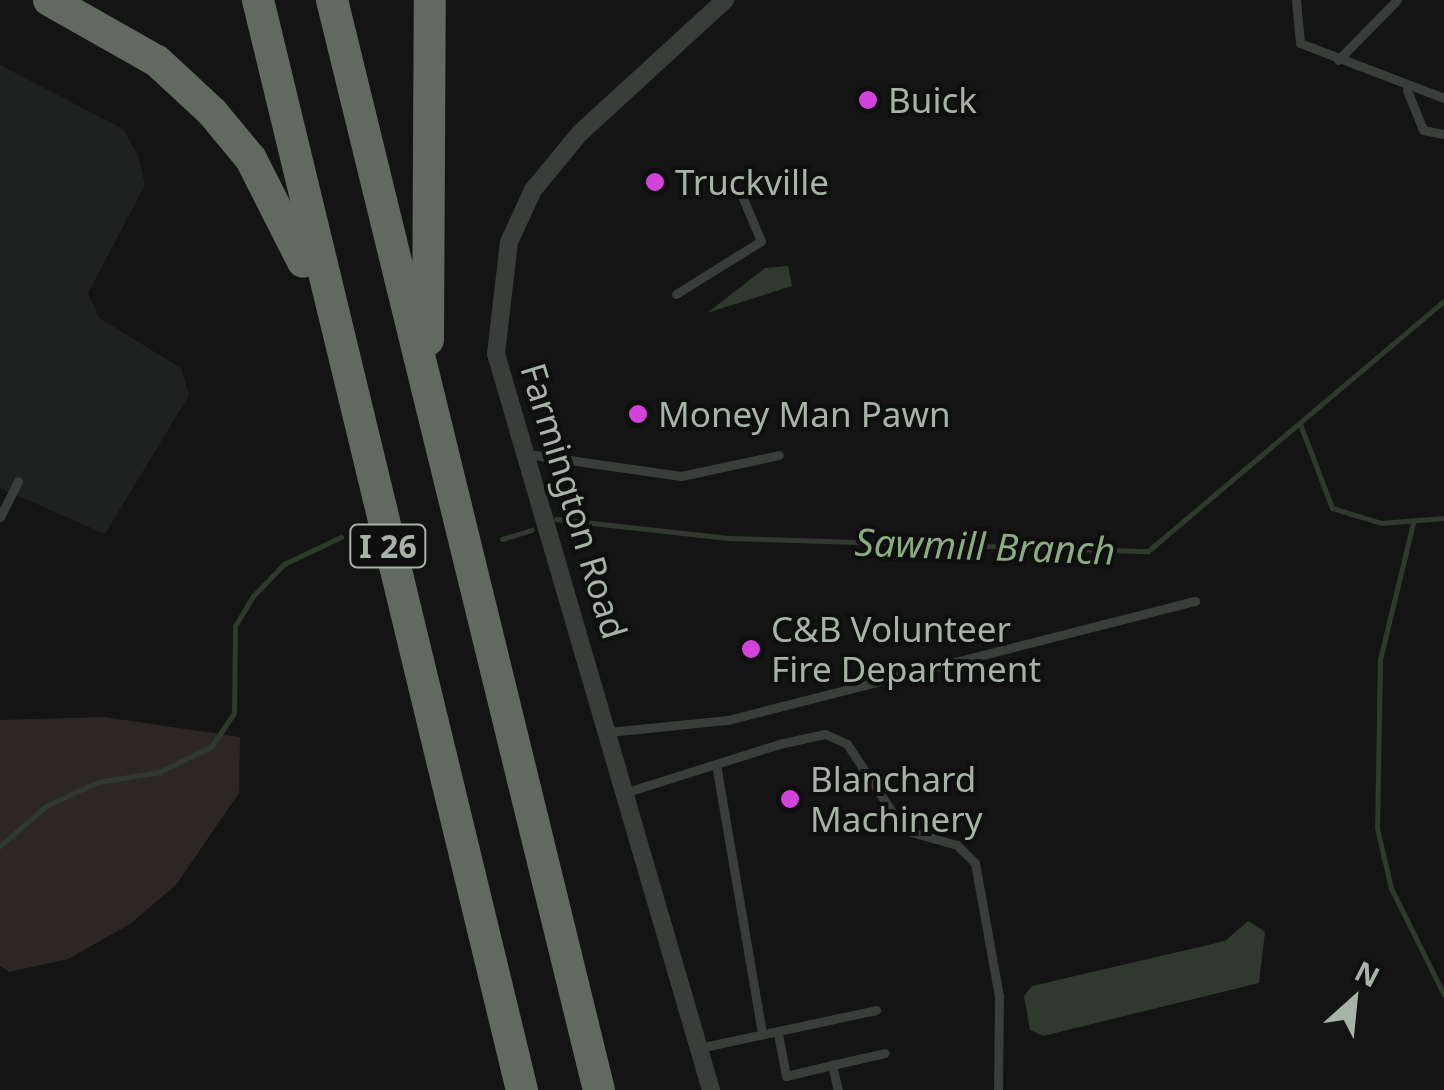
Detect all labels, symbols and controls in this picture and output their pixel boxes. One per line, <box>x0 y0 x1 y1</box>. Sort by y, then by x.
place label: Buick <box>888 79 977 121</box>
marker: Buick <box>857 89 879 111</box>
place label: Truckville <box>675 161 829 203</box>
marker: Truckville <box>644 171 666 193</box>
street label: Farmington Road <box>512 358 636 644</box>
place label: Money Man Pawn <box>658 393 951 435</box>
marker: Money Man Pawn <box>627 403 649 425</box>
road number: I 26 <box>348 519 428 573</box>
water label: Sawmill Branch <box>854 519 1116 573</box>
place label: C&B Volunteer Fire Department <box>771 608 1041 690</box>
marker: C&B Volunteer Fire Department <box>740 638 762 660</box>
place label: Blanchard Machinery <box>810 758 983 840</box>
marker: Blanchard Machinery <box>779 788 801 810</box>
north arrow <box>1304 950 1404 1050</box>
text: N <box>1349 951 1386 995</box>

